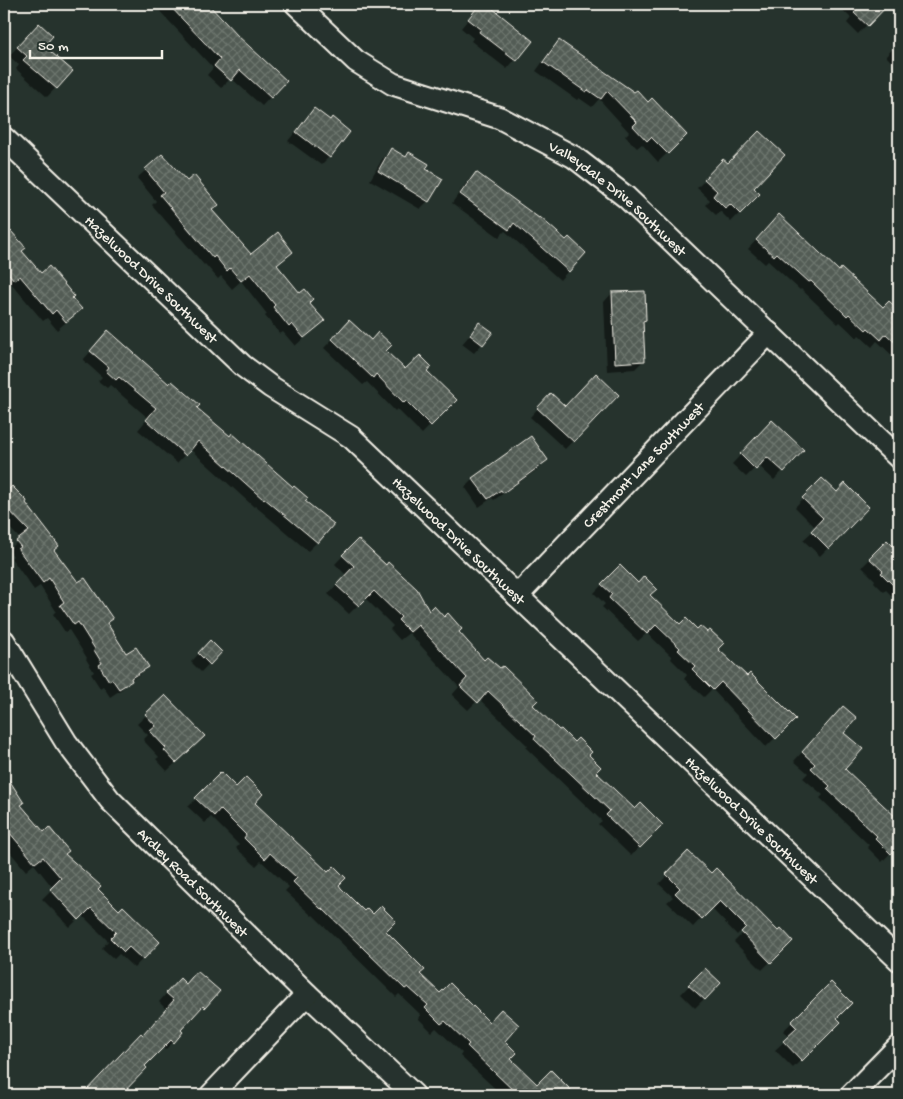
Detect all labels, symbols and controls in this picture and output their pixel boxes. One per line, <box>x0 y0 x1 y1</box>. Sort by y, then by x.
scale bar <box>30 28 162 60</box>
text: 50 m <box>38 38 69 56</box>
street label: Valleydale Drive Southwest <box>544 138 691 262</box>
street label: Hazelwood Drive Southwest <box>80 212 222 349</box>
street label: Crestmont Lane Southwest <box>580 398 710 533</box>
street label: Hazelwood Drive Southwest <box>387 474 529 611</box>
street label: Hazelwood Drive Southwest <box>680 753 822 890</box>
street label: Ardley Road Southwest <box>133 825 252 943</box>

